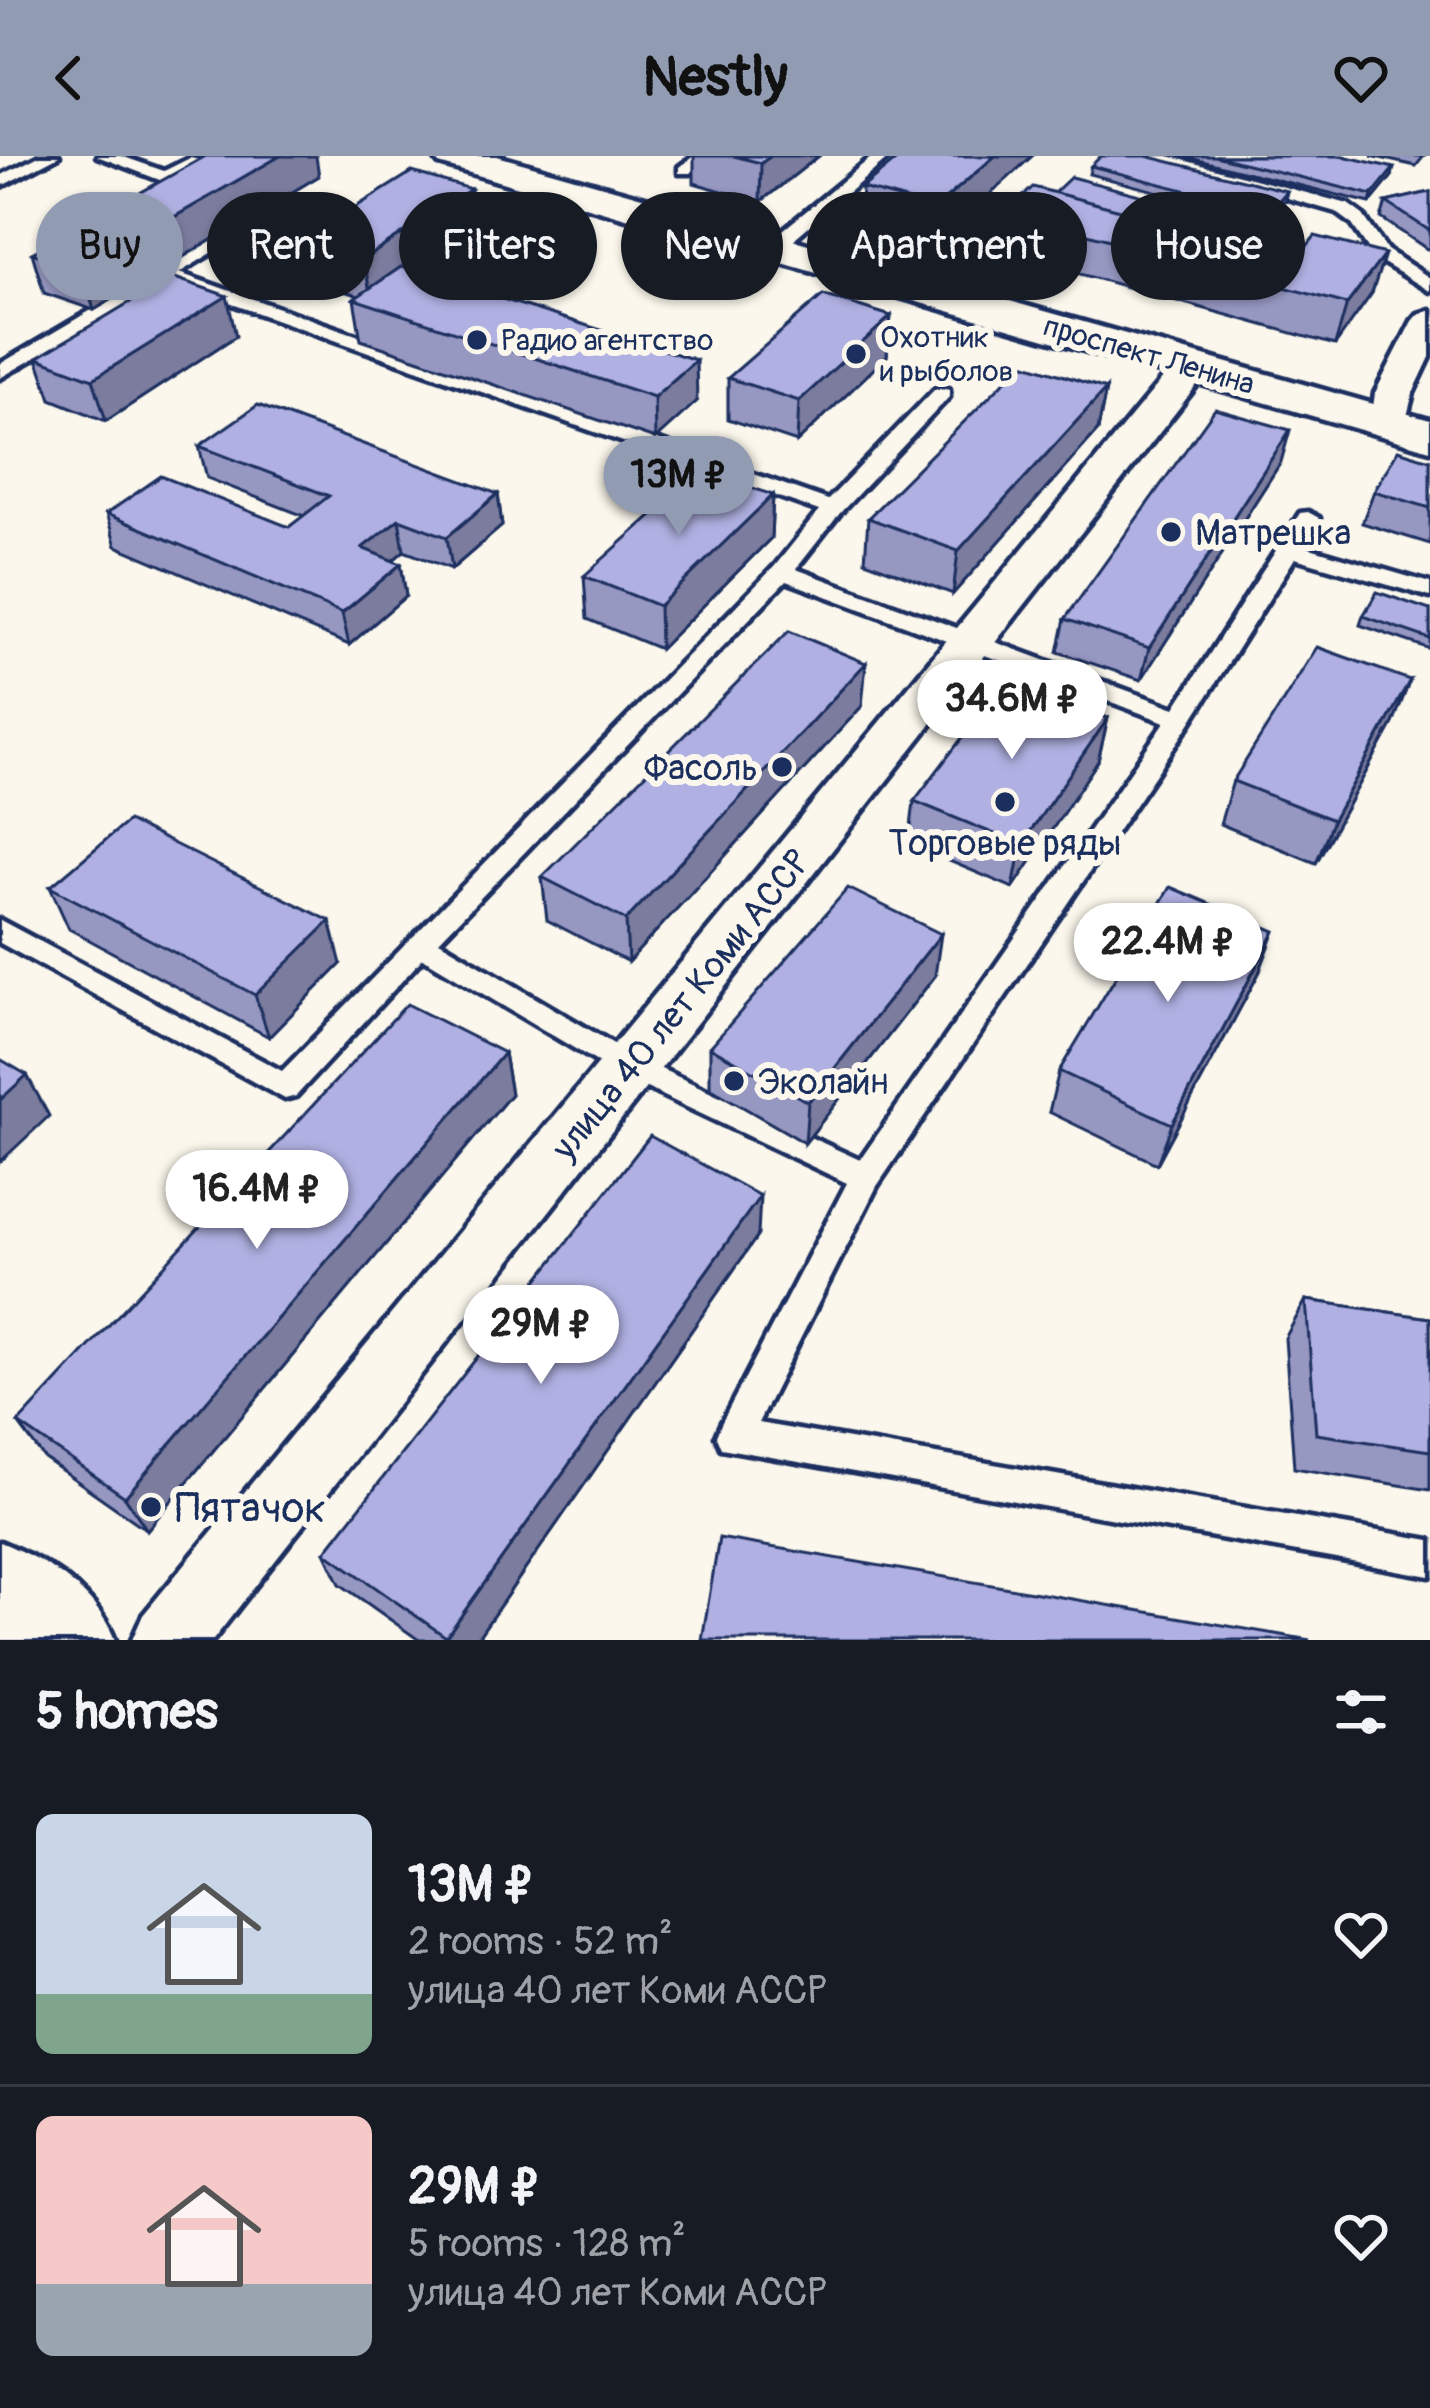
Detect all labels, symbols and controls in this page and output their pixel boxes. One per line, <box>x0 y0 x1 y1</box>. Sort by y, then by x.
text: Nestly <box>643 44 787 112</box>
icon: back <box>36 45 102 111</box>
icon: heart <box>1328 45 1394 111</box>
chip: Buy <box>36 192 183 300</box>
chip: Rent <box>207 192 375 300</box>
chip: Filters <box>399 192 597 300</box>
chip: New <box>621 192 783 300</box>
chip: Apartment <box>807 192 1087 300</box>
chip: House <box>1111 192 1305 300</box>
street label: проспект Ленина <box>1039 308 1259 403</box>
place label: Охотник и рыболов <box>880 319 1013 390</box>
place label: Радио агентство <box>501 322 713 359</box>
marker: Радио агентство <box>464 327 490 353</box>
marker: Охотник и рыболов <box>843 341 869 367</box>
pin: 13M ₽ <box>595 436 763 538</box>
text: 13M ₽ <box>631 450 727 499</box>
place label: Матрешка <box>1195 511 1351 556</box>
marker: Матрешка <box>1158 519 1184 545</box>
pin: 34.6M ₽ <box>901 660 1123 762</box>
text: 34.6M ₽ <box>944 674 1080 723</box>
place label: Фасоль <box>644 746 758 791</box>
marker: Фасоль <box>769 754 795 780</box>
marker: Торговые ряды <box>992 789 1018 815</box>
place label: Торговые ряды <box>889 821 1122 866</box>
street label: улица 40 лет Коми АССР <box>541 841 820 1170</box>
pin: 22.4M ₽ <box>1057 903 1279 1005</box>
text: 22.4M ₽ <box>1101 917 1235 966</box>
place label: Эколайн <box>758 1060 888 1105</box>
marker: Эколайн <box>721 1068 747 1094</box>
pin: 16.4M ₽ <box>146 1150 368 1252</box>
text: 16.4M ₽ <box>192 1164 322 1213</box>
pin: 29M ₽ <box>457 1285 625 1387</box>
text: 29M ₽ <box>490 1299 592 1348</box>
place label: Пятачок <box>175 1483 326 1535</box>
marker: Пятачок <box>138 1494 164 1520</box>
icon: filters <box>1328 1679 1394 1745</box>
text: 5 homes <box>36 1680 218 1744</box>
text: 13M ₽ <box>408 1853 535 1917</box>
icon: home <box>132 1862 276 2006</box>
icon: heart <box>1328 1901 1394 1967</box>
text: 2 rooms · 52 m² <box>408 1917 673 1966</box>
text: улица 40 лет Коми АССР <box>408 1966 827 2015</box>
text: 29M ₽ <box>408 2155 541 2219</box>
icon: home <box>132 2164 276 2308</box>
icon: heart <box>1328 2203 1394 2269</box>
text: 5 rooms · 128 m² <box>408 2219 686 2268</box>
text: улица 40 лет Коми АССР <box>408 2268 827 2317</box>

